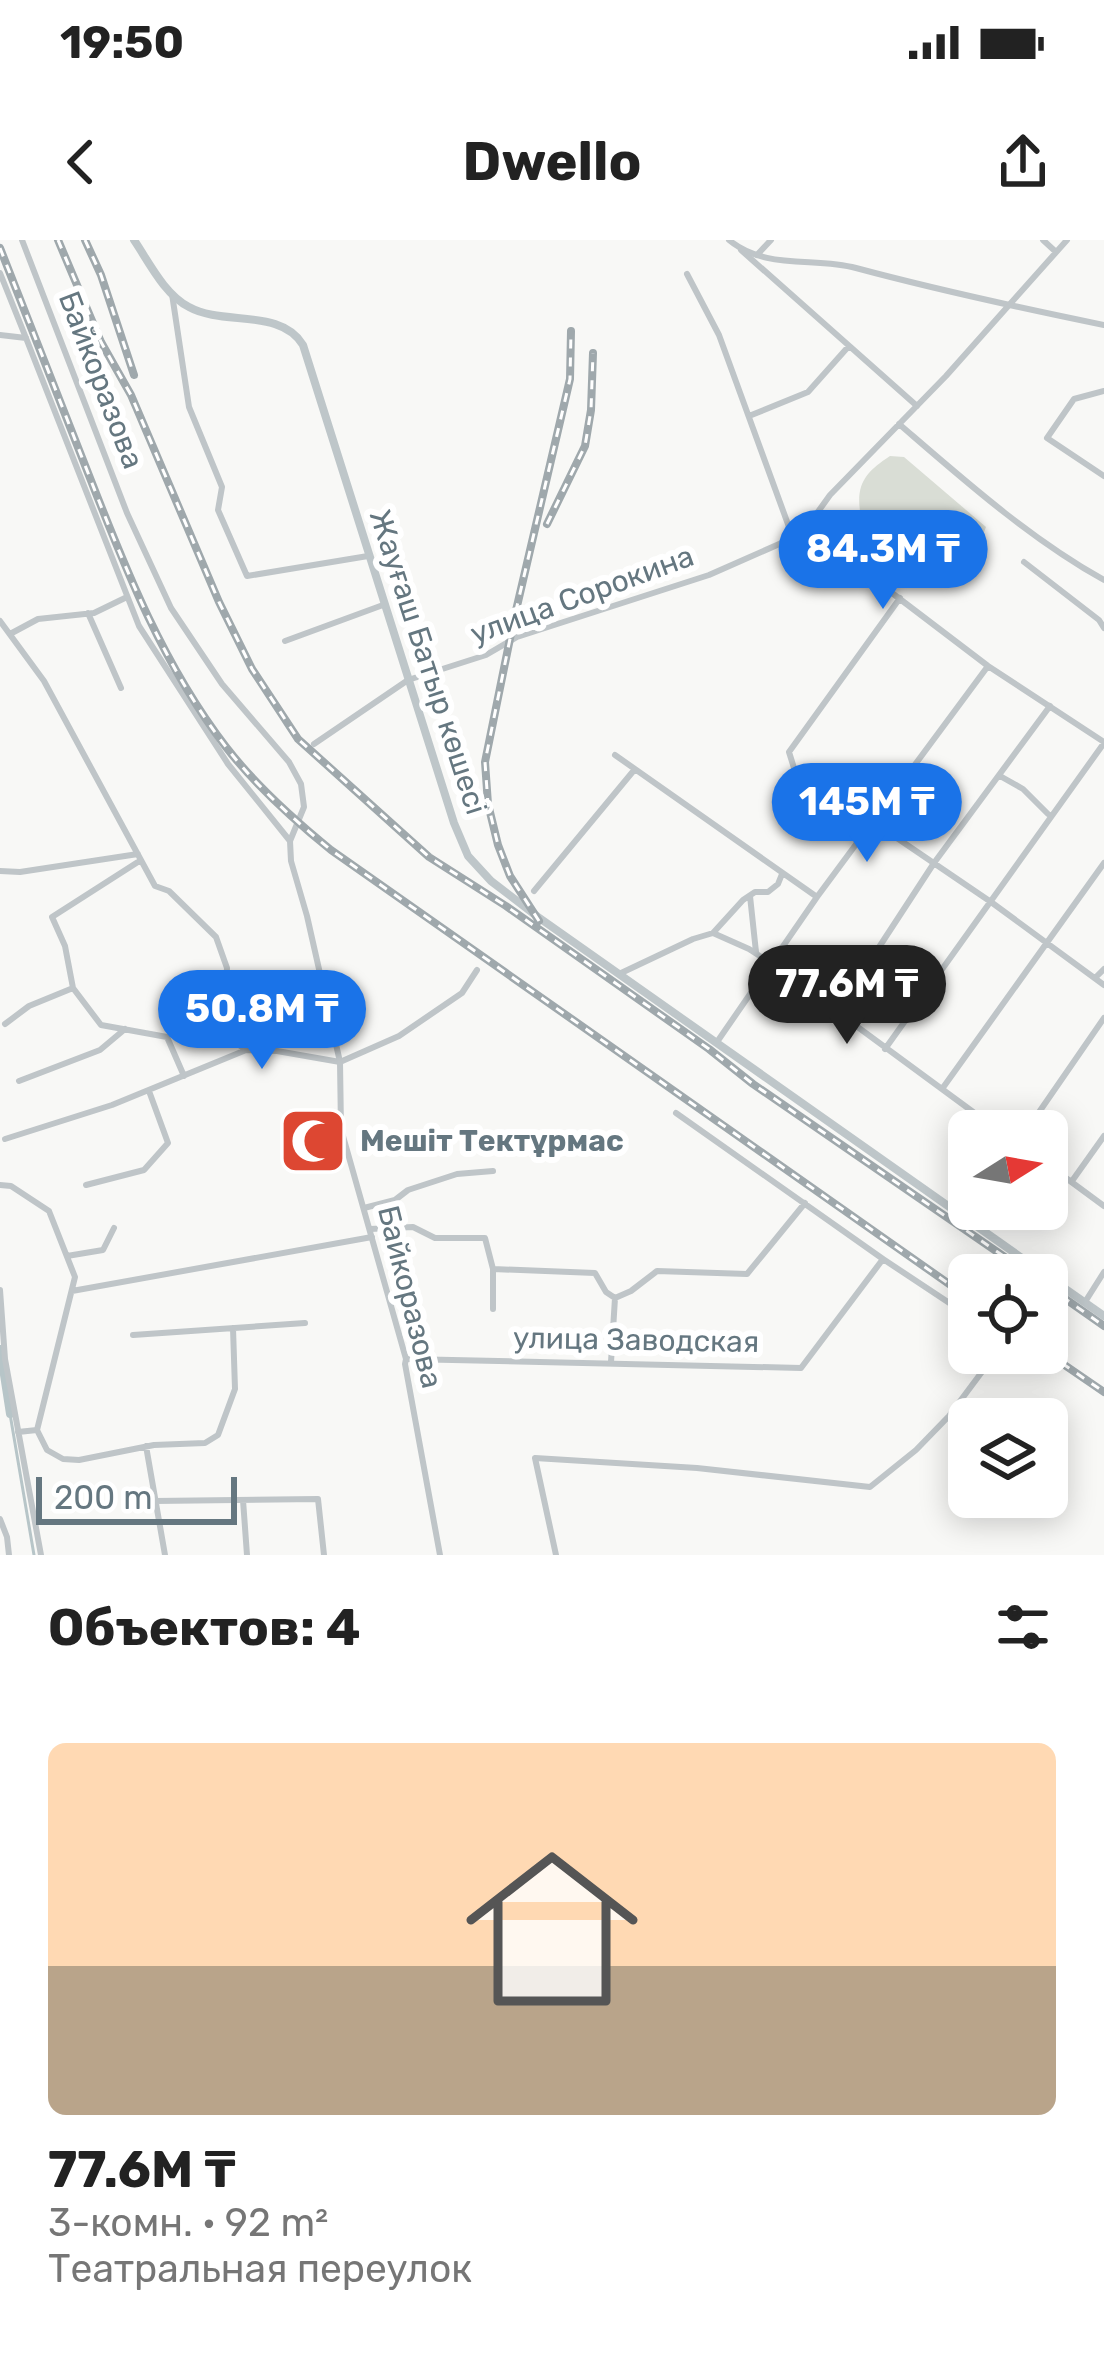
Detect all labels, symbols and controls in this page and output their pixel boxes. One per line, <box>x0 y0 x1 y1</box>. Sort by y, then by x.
text: 19:50 <box>60 16 184 69</box>
icon: back <box>48 129 114 195</box>
icon: share <box>990 129 1056 195</box>
text: Dwello <box>462 130 642 194</box>
street label: Байкоразова <box>51 286 151 474</box>
street label: Жауғаш Батыр көшесі <box>362 505 494 819</box>
pin: 84.3M ₸ <box>772 510 994 612</box>
text: 84.3M ₸ <box>806 526 960 572</box>
street label: улица Сорокина <box>465 538 699 652</box>
pin: 145M ₸ <box>769 763 965 865</box>
text: 145M ₸ <box>799 779 935 825</box>
pin: 77.6M ₸ <box>736 945 958 1047</box>
text: 77.6M ₸ <box>775 961 919 1007</box>
pin: 50.8M ₸ <box>151 970 373 1072</box>
text: 50.8M ₸ <box>185 986 339 1032</box>
mosque icon: Мешіт Тектұрмас <box>278 1106 348 1176</box>
north arrow <box>948 1110 1068 1230</box>
map controls <box>948 1110 1068 1518</box>
place label: Мешіт Тектұрмас <box>360 1123 624 1159</box>
street label: Байкоразова <box>370 1202 450 1392</box>
button: locate <box>948 1254 1068 1374</box>
street label: улица Заводская <box>512 1320 760 1360</box>
button: layers <box>948 1398 1068 1518</box>
scale bar <box>36 1471 237 1524</box>
text: 200 m <box>54 1478 153 1517</box>
icon: filters <box>990 1594 1056 1660</box>
text: Объектов: 4 <box>48 1597 361 1658</box>
icon: home <box>444 1821 660 2037</box>
text: 77.6M ₸ <box>48 2139 236 2200</box>
text: 3-комн. · 92 m² <box>48 2200 328 2246</box>
text: Театральная переулок <box>48 2246 472 2292</box>

